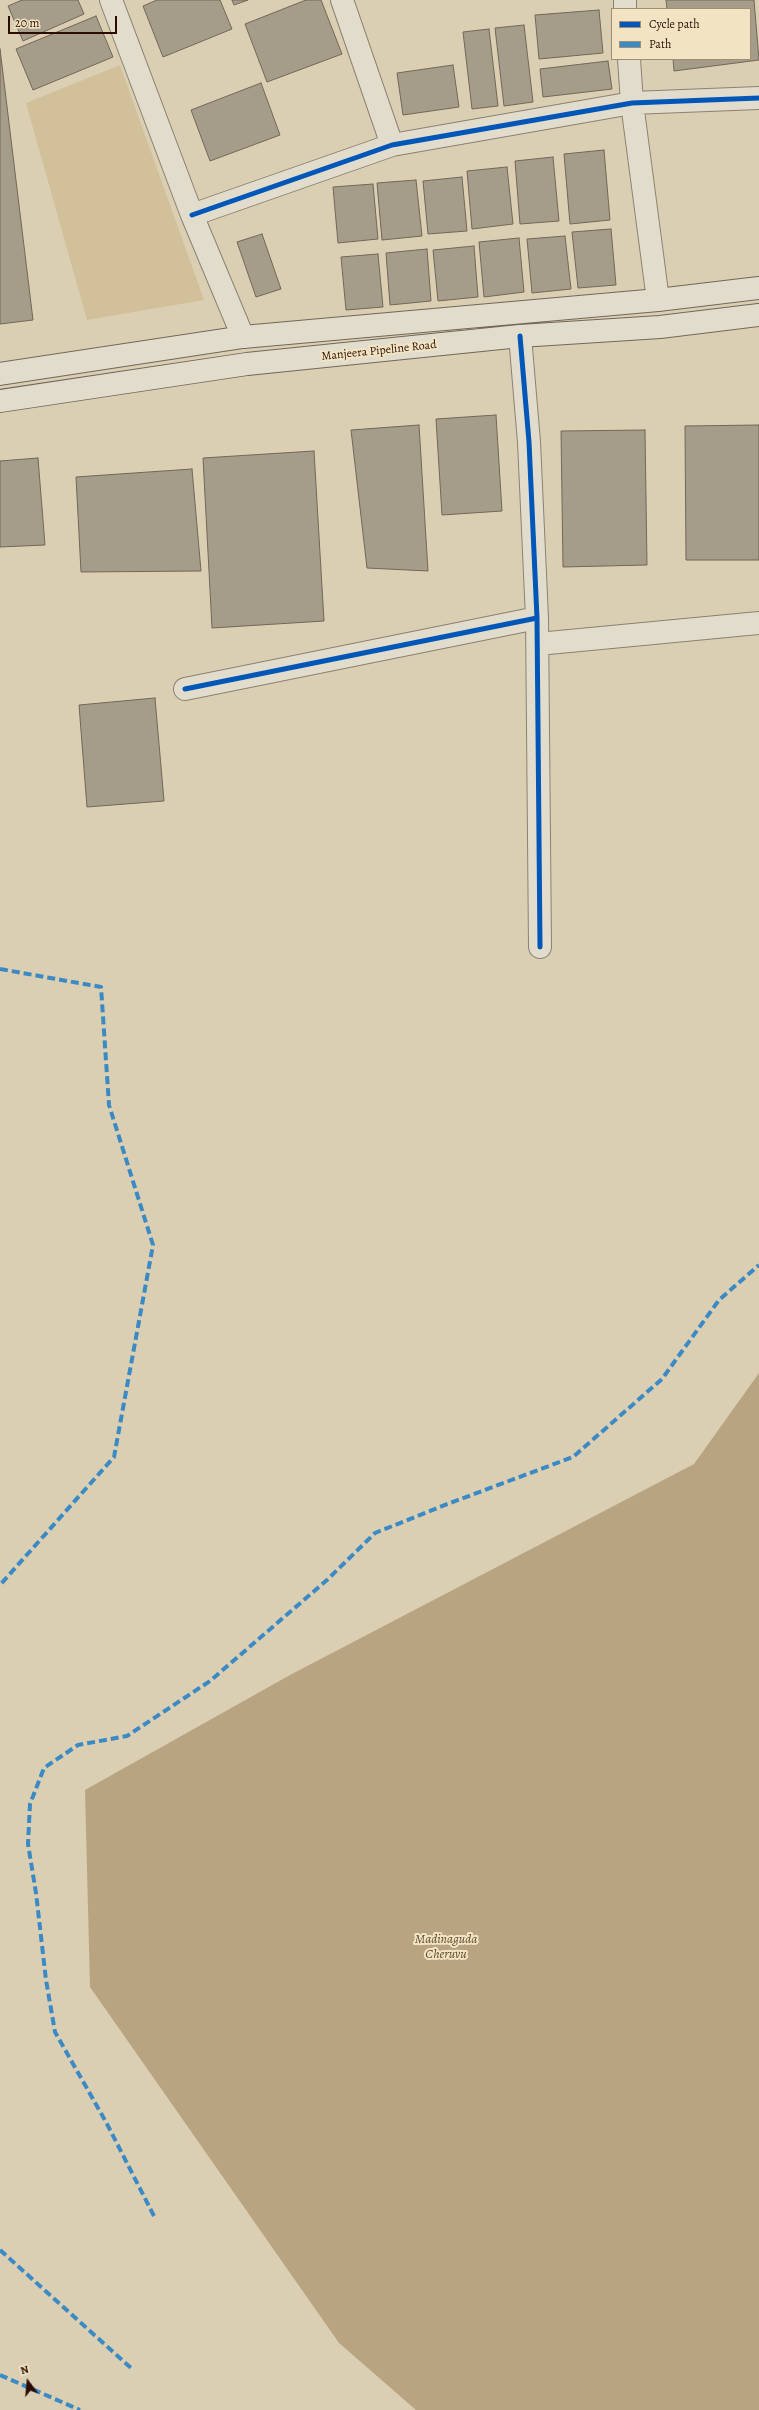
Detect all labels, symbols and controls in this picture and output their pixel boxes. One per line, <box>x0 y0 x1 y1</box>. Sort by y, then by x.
scale bar <box>10 8 119 34</box>
legend <box>611 8 751 60</box>
text: 20 m <box>15 15 39 31</box>
text: Cycle path <box>649 16 700 32</box>
text: Path <box>649 36 671 52</box>
street label: Manjeera Pipeline Road <box>321 338 437 364</box>
water label: Madinaguda Cheruvu <box>415 1932 477 1963</box>
north arrow <box>8 2362 48 2402</box>
text: N <box>19 2362 30 2378</box>

